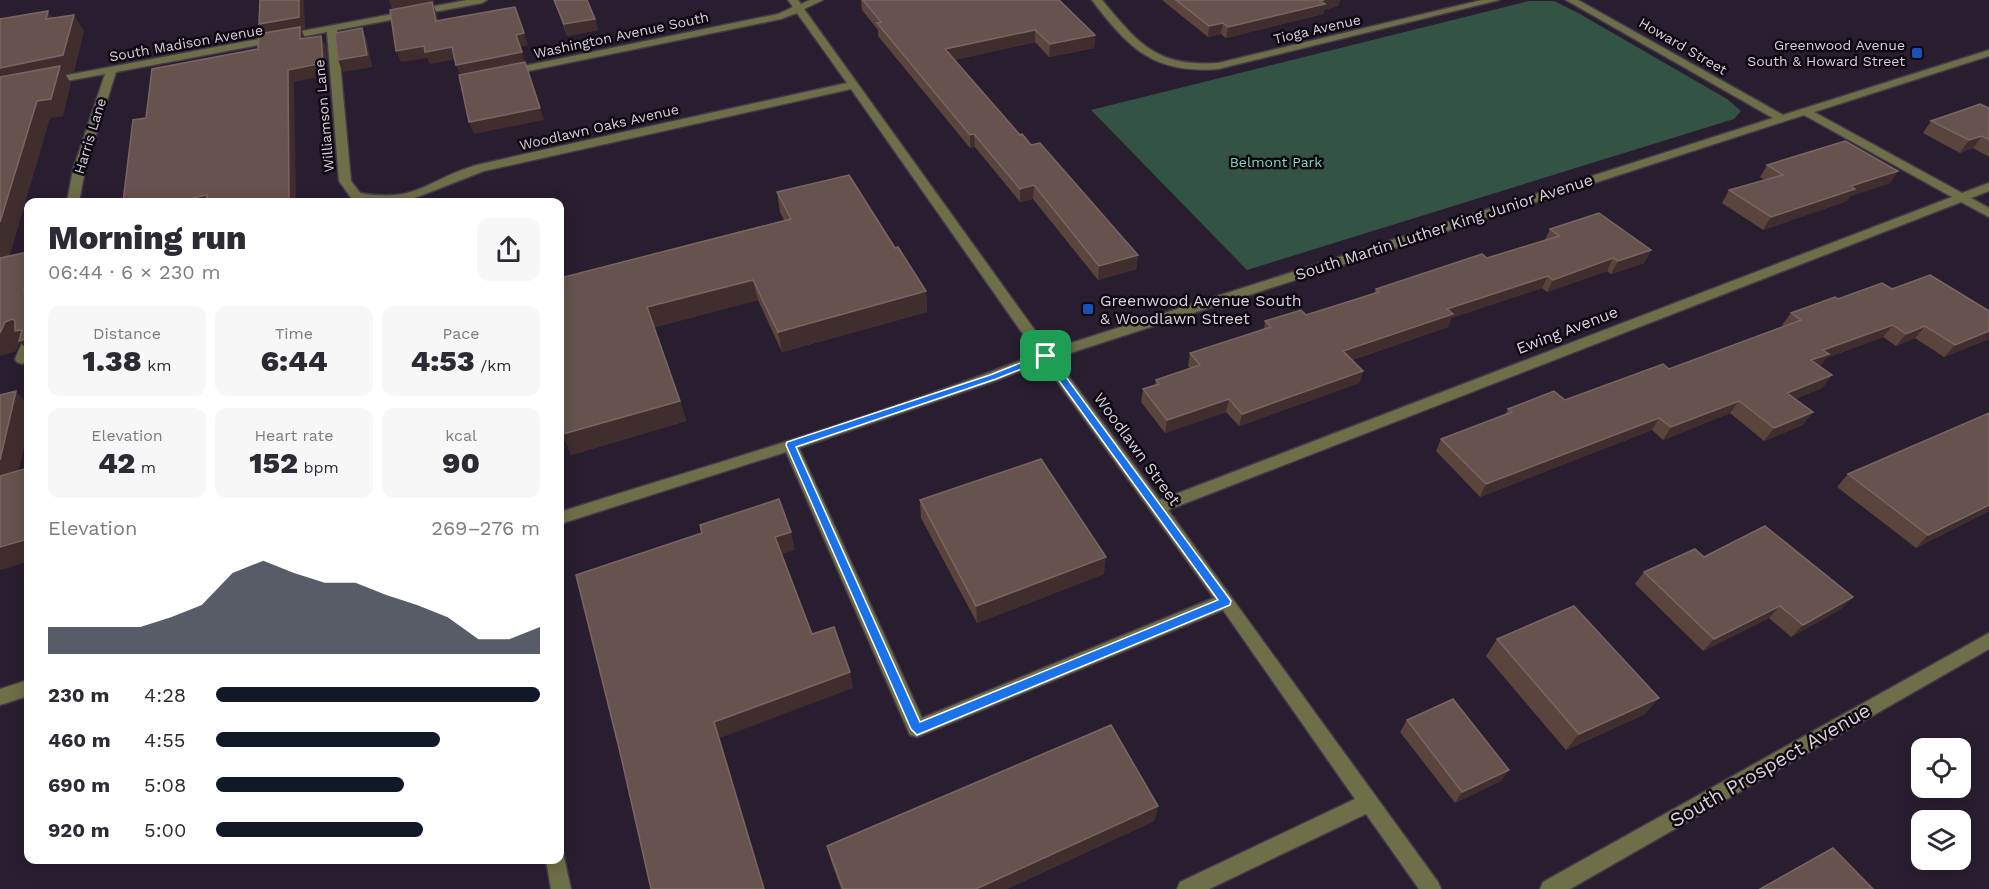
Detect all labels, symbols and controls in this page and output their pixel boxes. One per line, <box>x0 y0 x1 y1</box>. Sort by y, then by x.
street label: Washington Avenue South <box>532 9 710 61</box>
street label: Tioga Avenue <box>1272 11 1362 47</box>
street label: Howard Street <box>1636 14 1730 78</box>
street label: South Madison Avenue <box>108 22 264 64</box>
place label: Greenwood Avenue South & Howard Street <box>1747 37 1905 69</box>
marker: Greenwood Avenue South & Howard Street <box>1910 46 1924 60</box>
street label: Williamson Lane <box>311 59 337 173</box>
street label: Harris Lane <box>71 96 109 176</box>
street label: Woodlawn Oaks Avenue <box>518 101 680 153</box>
park label: Belmont Park <box>1230 154 1322 170</box>
street label: South Martin Luther King Junior Avenue <box>1293 170 1595 284</box>
text: Morning run <box>48 218 247 257</box>
button: share <box>477 218 540 281</box>
text: 06:44 · 6 × 230 m <box>48 260 221 284</box>
place label: Greenwood Avenue South & Woodlawn Street <box>1100 291 1302 328</box>
marker: Greenwood Avenue South & Woodlawn Street <box>1081 302 1095 316</box>
street label: Ewing Avenue <box>1514 302 1620 358</box>
text: Distance <box>93 324 161 343</box>
text: Time <box>275 324 313 343</box>
text: Pace <box>442 324 480 343</box>
pin <box>1020 330 1071 381</box>
icon: arrive <box>1029 339 1062 372</box>
text: 1.38 <box>83 343 142 378</box>
text: 6:44 <box>260 343 328 378</box>
text: 4:53 <box>410 343 475 378</box>
text: km <box>142 356 171 375</box>
text: /km <box>475 356 512 375</box>
street label: Woodlawn Street <box>1090 389 1184 509</box>
text: Elevation <box>91 426 163 445</box>
text: Heart rate <box>254 426 334 445</box>
text: kcal <box>445 426 477 445</box>
text: 42 <box>98 445 135 480</box>
text: 152 <box>249 445 298 480</box>
text: 90 <box>442 445 480 480</box>
text: m <box>135 458 156 477</box>
text: bpm <box>298 458 339 477</box>
text: Elevation <box>48 516 137 540</box>
text: 269–276 m <box>431 516 540 540</box>
text: 230 m <box>48 683 109 707</box>
text: 4:28 <box>144 683 186 707</box>
street label: South Prospect Avenue <box>1665 698 1875 832</box>
text: 460 m <box>48 728 111 752</box>
text: 4:55 <box>144 728 185 752</box>
map controls <box>1911 738 1971 870</box>
button: locate <box>1911 738 1971 798</box>
text: 690 m <box>48 773 110 797</box>
text: 5:08 <box>144 773 186 797</box>
button: layers <box>1911 810 1971 870</box>
text: 920 m <box>48 818 110 842</box>
text: 5:00 <box>144 818 186 842</box>

